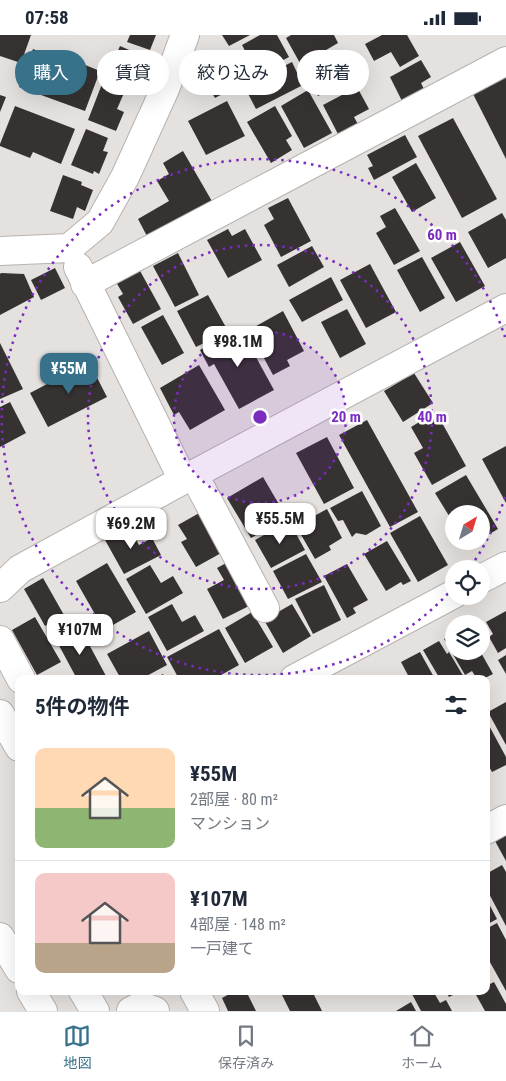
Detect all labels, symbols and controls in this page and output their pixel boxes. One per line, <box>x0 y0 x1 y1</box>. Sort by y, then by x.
text: 07:58 <box>25 6 69 29</box>
chip: 購入 <box>15 50 87 95</box>
chip: 賃貸 <box>97 50 169 95</box>
chip: 絞り込み <box>179 50 287 95</box>
chip: 新着 <box>297 50 369 95</box>
text: 60 m <box>427 226 457 244</box>
pin: ¥98.1M <box>197 325 279 368</box>
text: ¥98.1M <box>214 332 262 351</box>
pin: ¥55M <box>39 353 99 395</box>
text: ¥55M <box>51 359 87 378</box>
centre of rings <box>251 408 269 426</box>
text: 20 m <box>331 408 361 426</box>
text: 40 m <box>417 408 447 426</box>
pin: ¥55.5M <box>239 503 321 545</box>
north arrow <box>445 505 490 550</box>
map controls <box>445 505 490 660</box>
pin: ¥69.2M <box>90 507 172 550</box>
text: ¥55.5M <box>256 509 304 528</box>
text: ¥69.2M <box>107 514 155 533</box>
button: locate <box>445 560 490 605</box>
pin: ¥107M <box>45 613 115 656</box>
button: layers <box>445 615 490 660</box>
text: ¥107M <box>58 620 102 639</box>
icon: filters <box>442 691 470 719</box>
text: 5件の物件 <box>35 695 130 719</box>
text: ¥55M <box>190 762 237 786</box>
icon: home <box>75 768 135 828</box>
text: 2部屋 · 80 m² <box>190 790 278 809</box>
text: マンション <box>190 814 270 833</box>
text: ¥107M <box>190 887 248 911</box>
icon: home <box>75 893 135 953</box>
text: 4部屋 · 148 m² <box>190 915 286 934</box>
text: 一戸建て <box>190 939 254 958</box>
tab: 地図 <box>63 1022 91 1072</box>
tab: 保存済み <box>218 1022 274 1072</box>
tab: ホーム <box>401 1022 443 1072</box>

